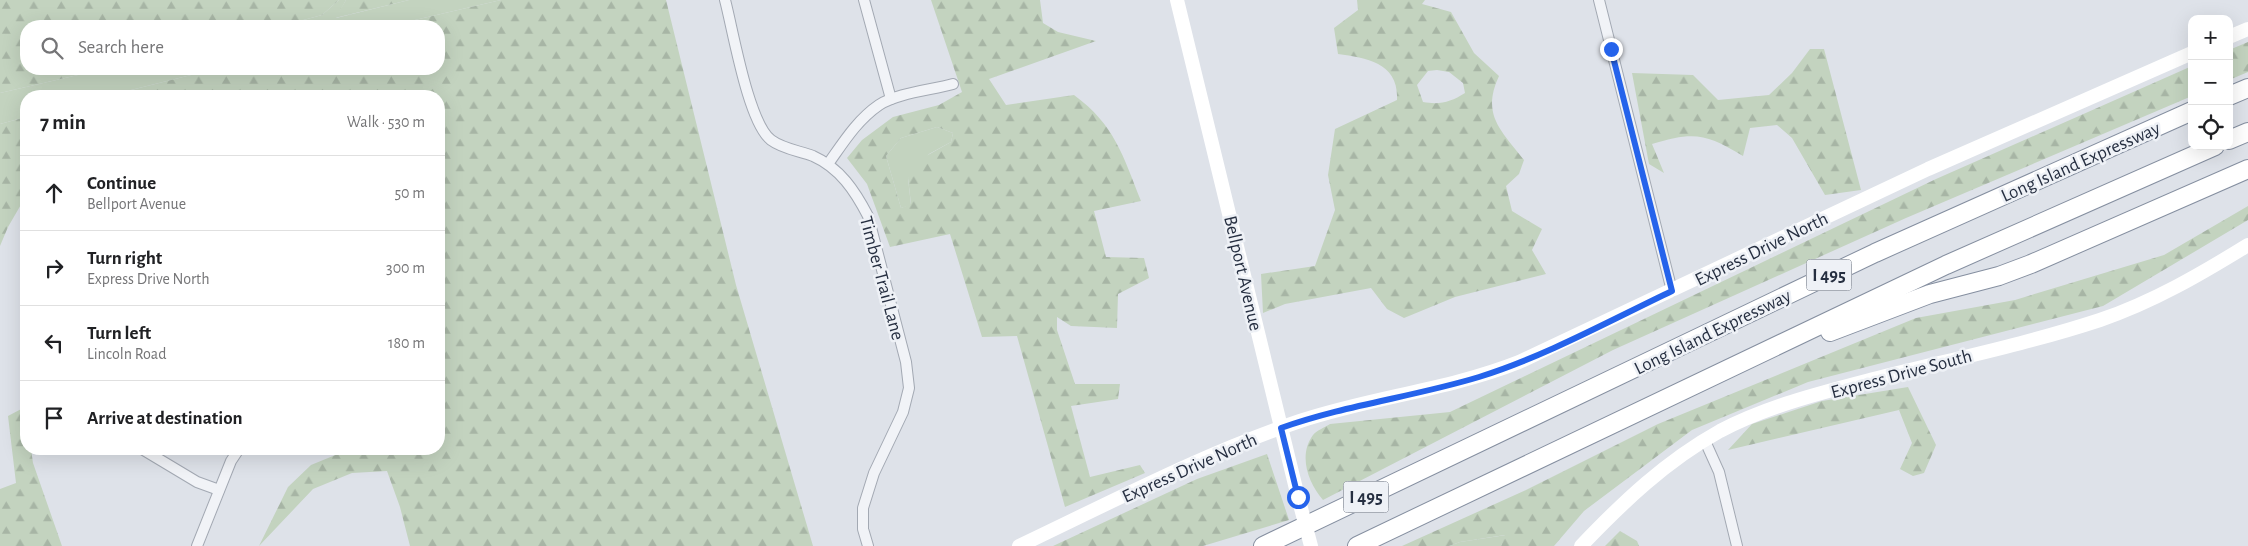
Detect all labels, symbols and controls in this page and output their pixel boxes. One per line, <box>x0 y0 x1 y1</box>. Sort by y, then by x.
map controls <box>2188 15 2233 150</box>
button: + <box>2188 15 2233 60</box>
search box <box>20 20 445 75</box>
icon: search <box>38 34 66 62</box>
text: Search here <box>78 38 164 57</box>
route end <box>1600 38 1623 61</box>
button: − <box>2188 60 2233 105</box>
button: locate <box>2188 105 2233 150</box>
text: 7 min <box>40 112 86 133</box>
text: Walk · 530 m <box>347 114 425 130</box>
street label: Long Island Expressway <box>1998 119 2163 206</box>
text: Continue <box>87 174 156 193</box>
icon: ahead <box>40 179 68 207</box>
text: 50 m <box>394 185 425 201</box>
text: Bellport Avenue <box>87 196 186 212</box>
street label: Express Drive North <box>1692 209 1831 290</box>
street label: Timber Trail Lane <box>856 214 907 342</box>
street label: Bellport Avenue <box>1220 214 1265 333</box>
text: Turn right <box>87 249 162 268</box>
icon: right <box>40 254 68 282</box>
text: 300 m <box>386 260 425 276</box>
road number: I 495 <box>1806 260 1852 290</box>
text: Express Drive North <box>87 271 209 287</box>
street label: Long Island Expressway <box>1631 286 1794 379</box>
text: Turn left <box>87 324 151 343</box>
icon: left <box>40 329 68 357</box>
text: 180 m <box>388 335 425 351</box>
text: Lincoln Road <box>87 346 166 362</box>
street label: Express Drive South <box>1829 346 1974 402</box>
icon: arrive <box>40 404 68 432</box>
text: Arrive at destination <box>87 409 243 428</box>
street label: Express Drive North <box>1119 430 1260 507</box>
road number: I 495 <box>1344 482 1388 512</box>
route start <box>1287 486 1310 509</box>

